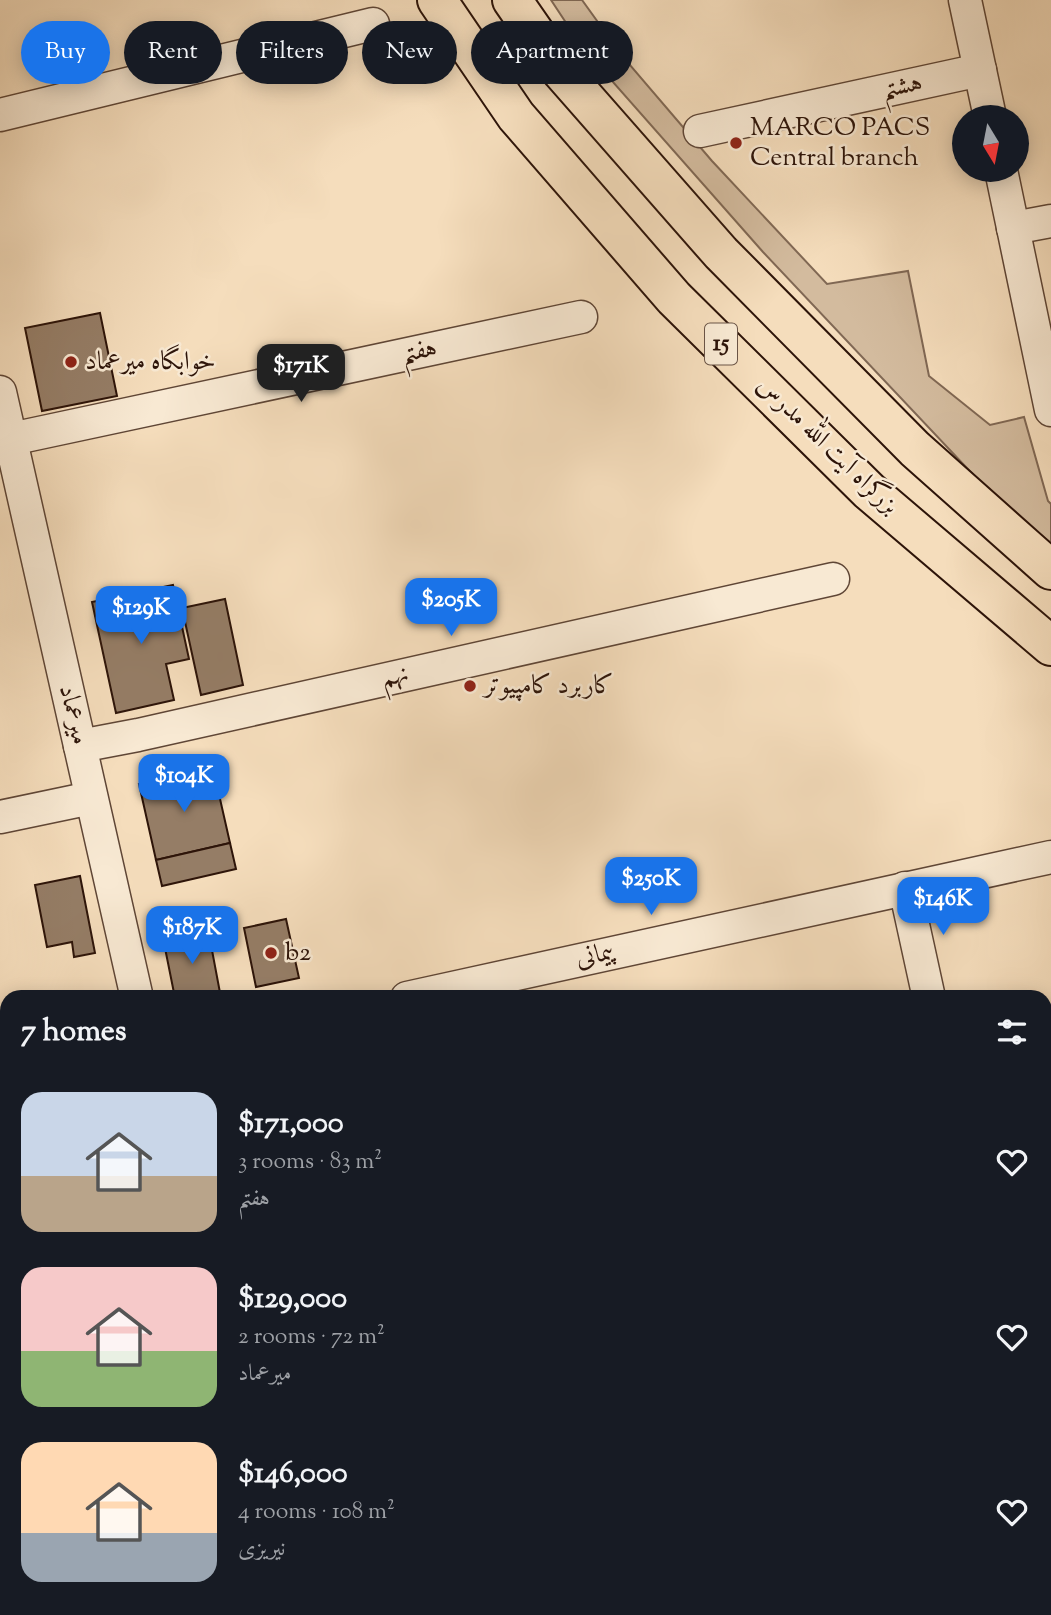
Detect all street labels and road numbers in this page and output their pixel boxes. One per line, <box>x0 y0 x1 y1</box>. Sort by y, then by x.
street label: هشتم <box>878 65 927 114</box>
road number: 15 <box>705 324 737 365</box>
street label: هفتم <box>397 330 442 379</box>
street label: بزرگراه آیت الله مدرس <box>747 365 910 524</box>
street label: نهم <box>377 656 413 702</box>
street label: میرعماد <box>48 681 98 749</box>
street label: پیمانی <box>572 934 619 978</box>

